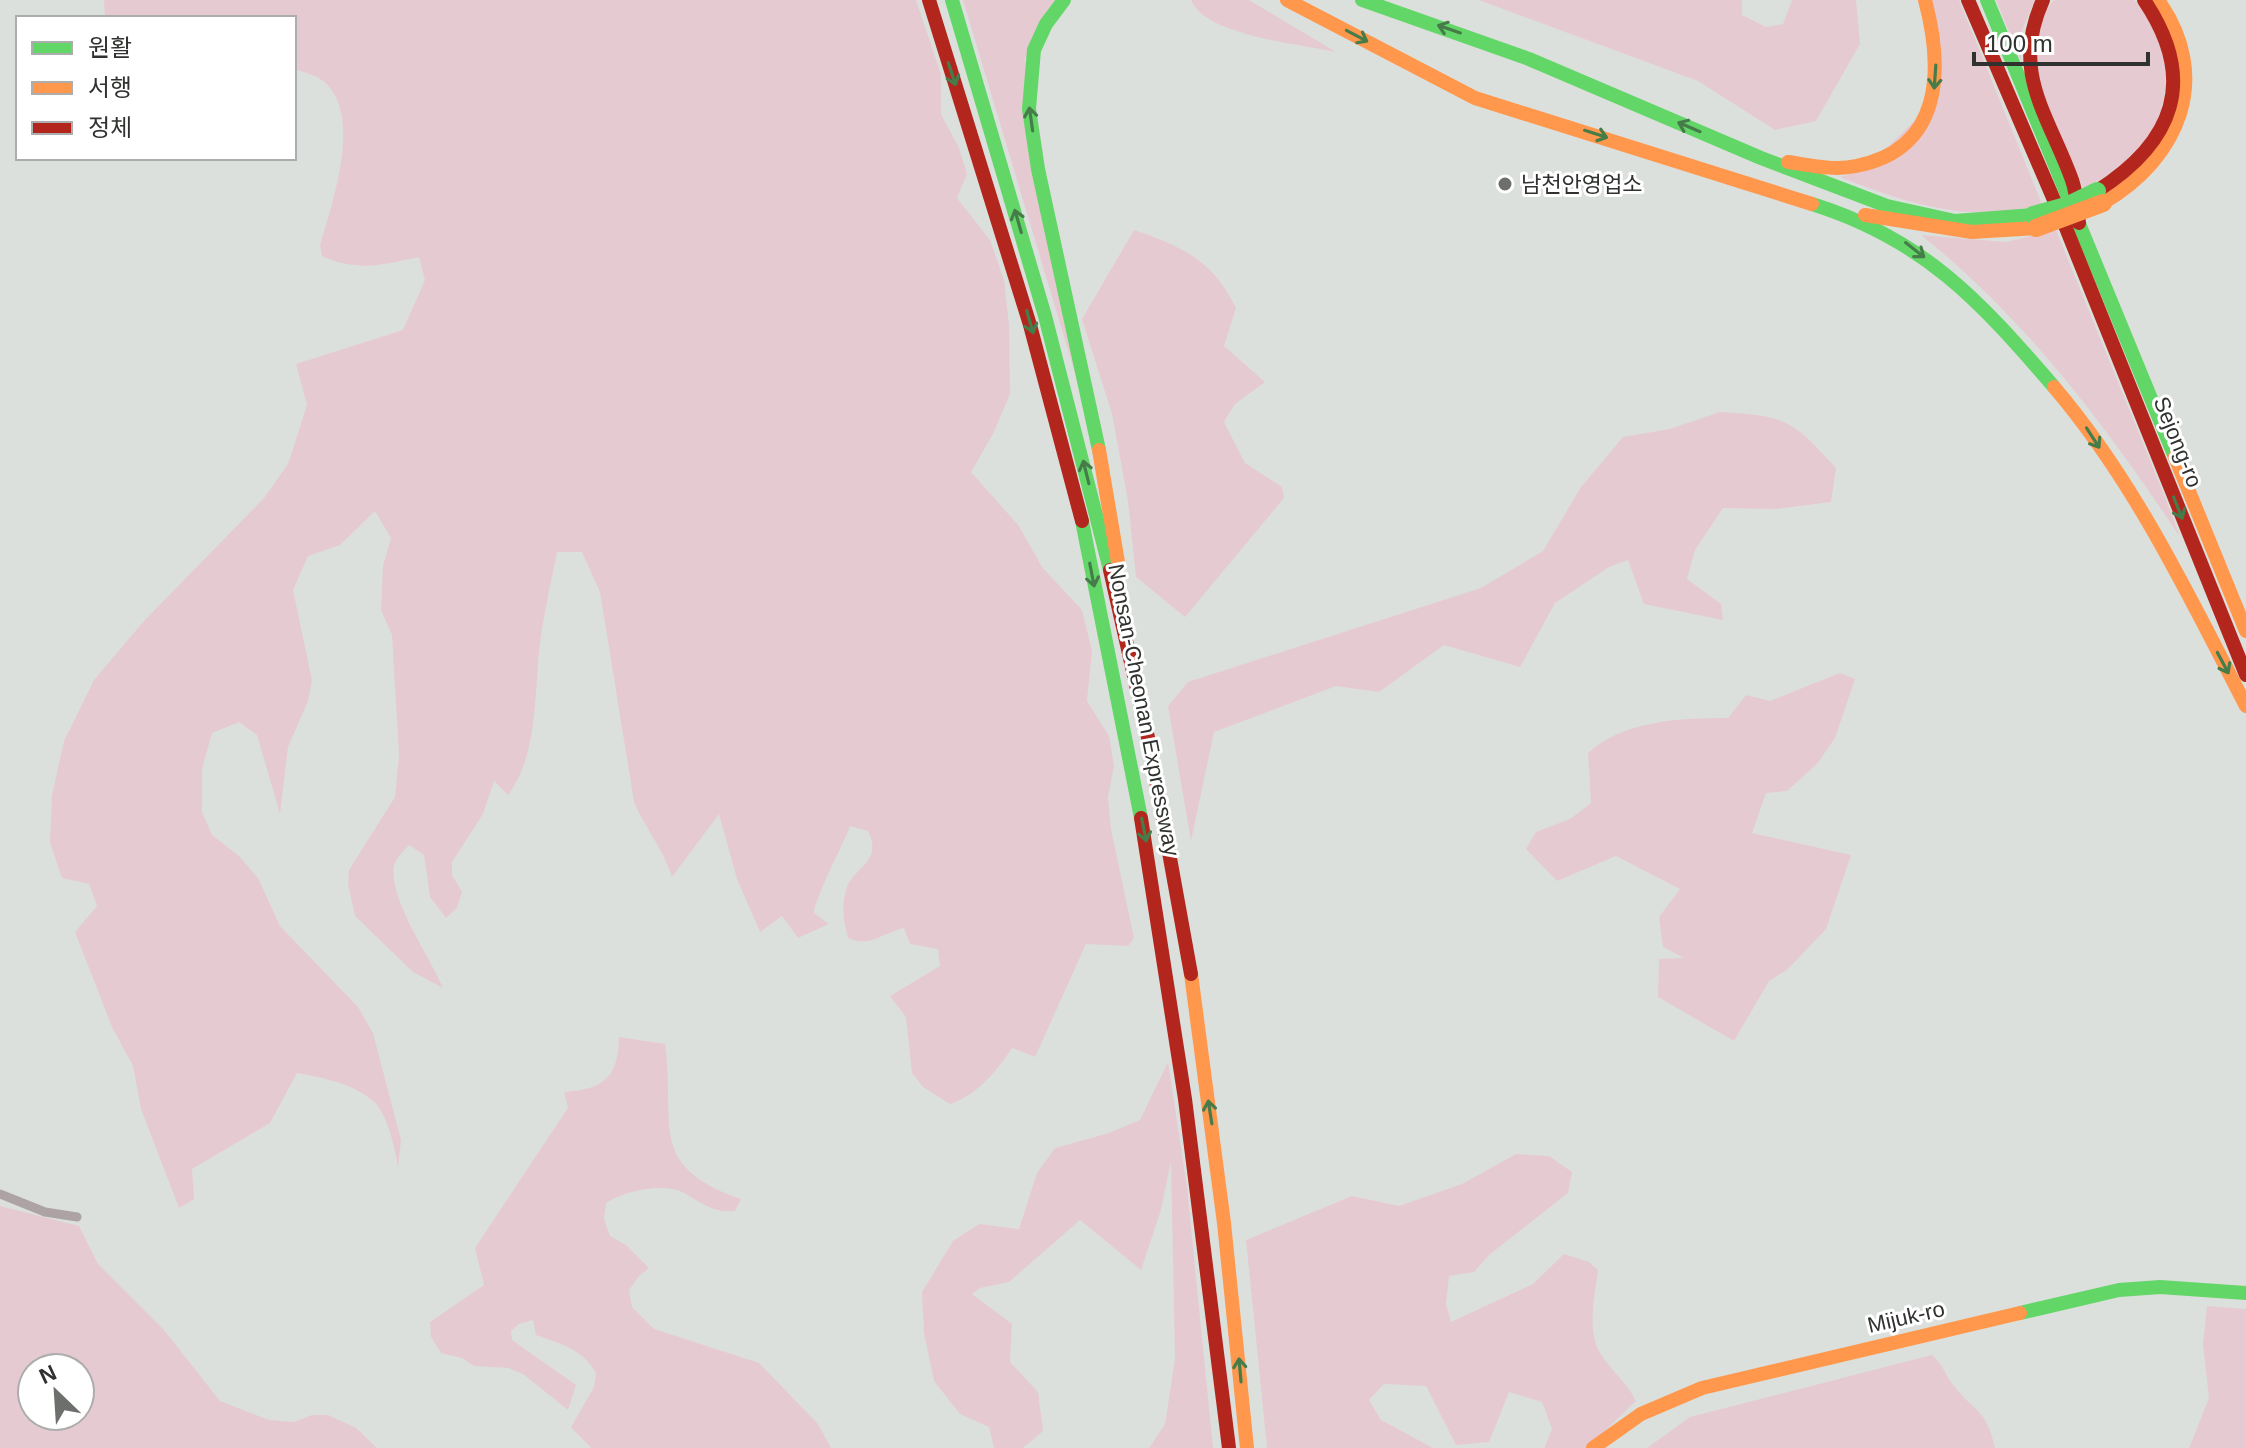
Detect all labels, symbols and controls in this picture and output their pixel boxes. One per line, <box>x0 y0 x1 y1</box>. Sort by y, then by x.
legend <box>16 16 296 160</box>
scale bar <box>1974 16 2148 66</box>
one-way arrow <box>1437 21 1461 35</box>
one-way arrow <box>1344 29 1368 45</box>
text: 100 m <box>1986 30 2053 57</box>
text: 원활 <box>88 34 132 61</box>
one-way arrow <box>945 61 960 87</box>
one-way arrow <box>1927 63 1942 90</box>
text: 서행 <box>88 74 132 101</box>
one-way arrow <box>1023 107 1038 132</box>
text: 정체 <box>88 114 132 141</box>
one-way arrow <box>1677 119 1702 134</box>
one-way arrow <box>1583 128 1608 142</box>
place label: 남천안영업소 <box>1521 172 1642 197</box>
marker: 남천안영업소 <box>1496 175 1514 193</box>
one-way arrow <box>1010 209 1025 235</box>
one-way arrow <box>1904 241 1925 259</box>
one-way arrow <box>1023 309 1038 335</box>
street label: Sejong-ro <box>2149 393 2207 491</box>
one-way arrow <box>2085 426 2101 448</box>
one-way arrow <box>1077 460 1092 486</box>
one-way arrow <box>2172 495 2187 520</box>
one-way arrow <box>1086 561 1101 587</box>
street label: Nonsan-Cheonan Expressway <box>1103 562 1185 858</box>
one-way arrow <box>2215 650 2231 674</box>
one-way arrow <box>1137 816 1152 842</box>
one-way arrow <box>1202 1100 1217 1125</box>
street label: Mijuk-ro <box>1865 1296 1947 1338</box>
north arrow <box>16 1352 96 1432</box>
one-way arrow <box>1232 1357 1247 1384</box>
text: N <box>35 1360 60 1389</box>

